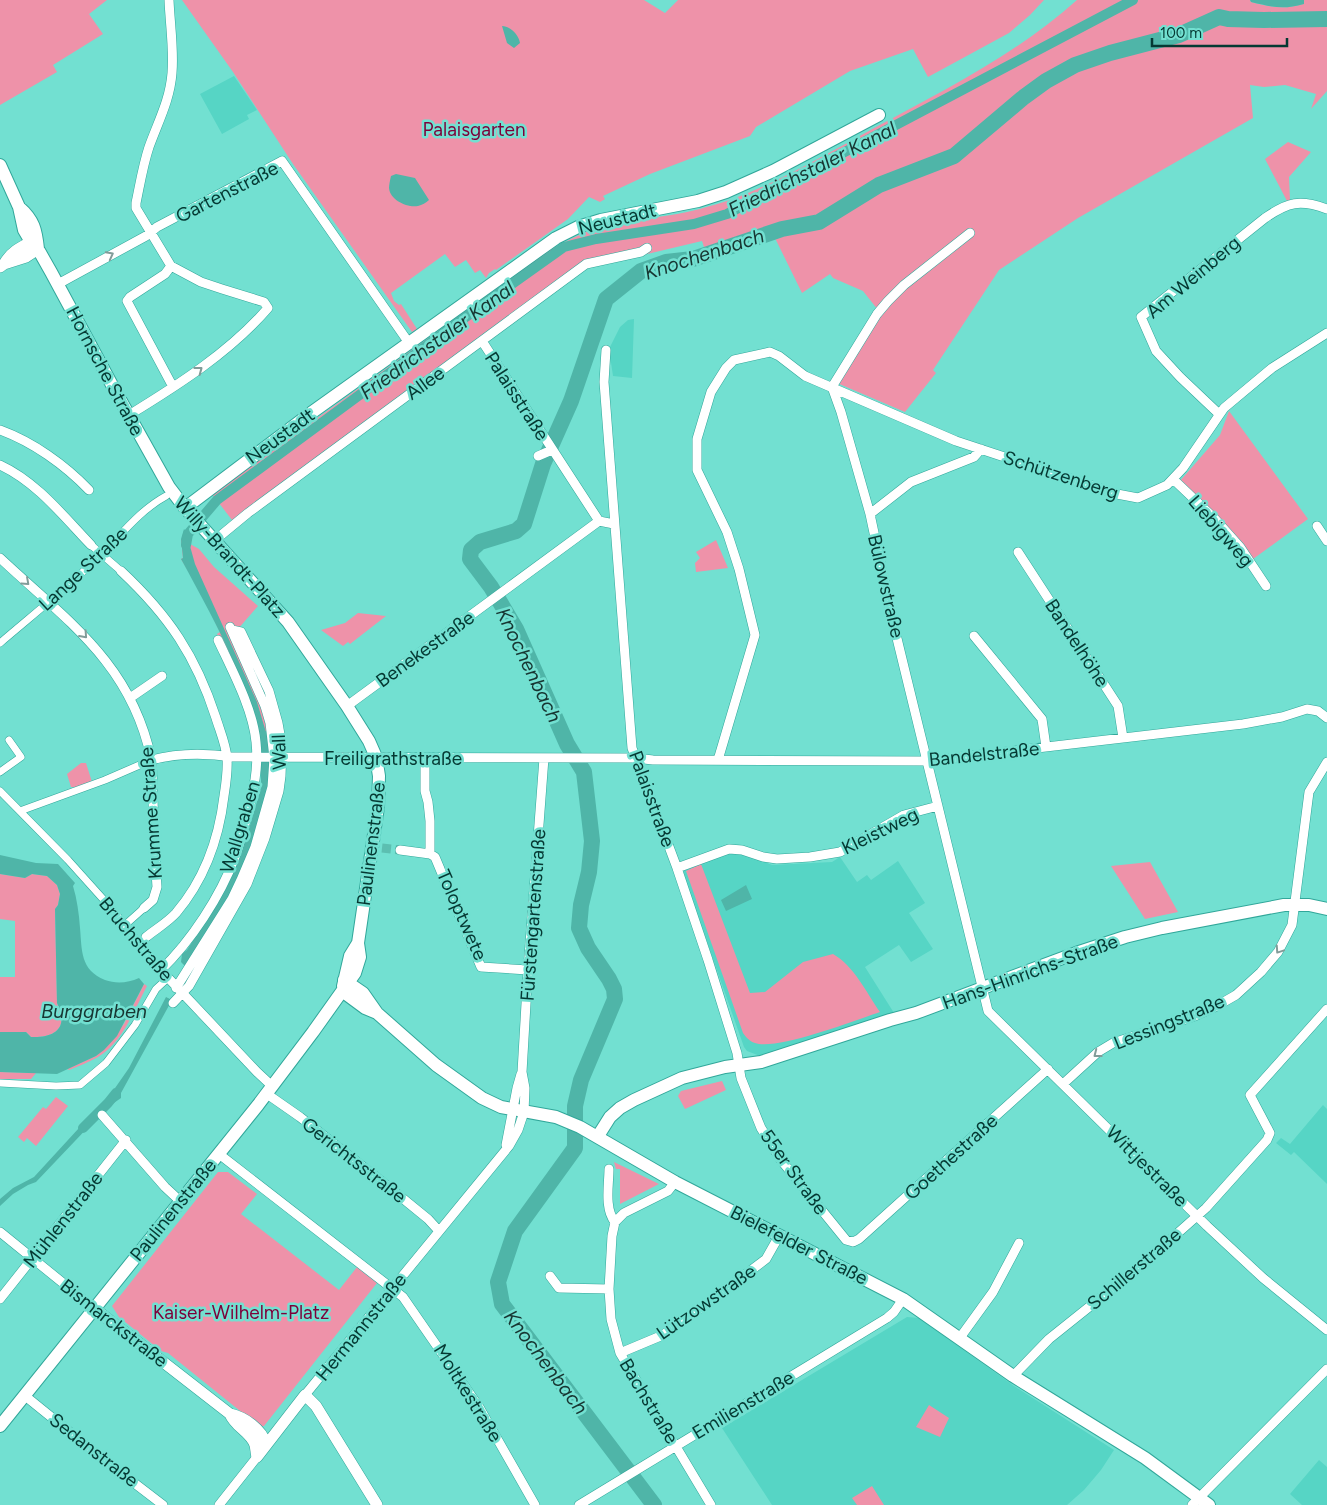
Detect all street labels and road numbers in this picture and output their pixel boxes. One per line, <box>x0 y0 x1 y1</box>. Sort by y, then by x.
street label: Gartenstraße <box>172 156 282 228</box>
street label: Neustadt <box>576 198 658 240</box>
street label: Am Weinberg <box>1141 231 1245 323</box>
street label: Hornsche Straße <box>61 302 149 440</box>
street label: Palaisstraße <box>480 347 554 445</box>
street label: Allee <box>401 361 449 405</box>
street label: Neustadt <box>241 403 319 469</box>
street label: Schützenberg <box>1001 446 1121 504</box>
street label: Liebigweg <box>1184 490 1258 572</box>
street label: Willy-Brandt-Platz <box>170 492 290 622</box>
street label: Lange Straße <box>34 522 132 616</box>
street label: Bülowstraße <box>863 532 909 640</box>
street label: Bandelhöhe <box>1040 595 1114 691</box>
street label: Benekestraße <box>371 606 479 692</box>
street label: Wall <box>267 734 291 770</box>
street label: Bandelstraße <box>928 737 1040 771</box>
street label: Krumme Straße <box>135 746 167 880</box>
street label: Freiligrathstraße <box>324 747 462 770</box>
street label: Palaisstraße <box>624 748 680 850</box>
street label: Wallgraben <box>215 778 265 876</box>
street label: Paulinenstraße <box>352 781 390 907</box>
street label: Kleistweg <box>838 803 922 859</box>
street label: Fürstengartenstraße <box>516 828 550 1002</box>
street label: Toloptwete <box>432 866 492 964</box>
street label: Bruchstraße <box>94 892 178 986</box>
street label: Hans-Hinrichs-Straße <box>939 930 1121 1014</box>
street label: Lessingstraße <box>1110 989 1228 1055</box>
street label: Goethestraße <box>900 1109 1002 1205</box>
street label: Gerichtsstraße <box>297 1112 411 1208</box>
street label: Wittjestraße <box>1101 1120 1193 1212</box>
street label: 55er Straße <box>755 1125 833 1219</box>
street label: Paulinenstraße <box>125 1154 221 1266</box>
street label: Mühlenstraße <box>18 1167 108 1273</box>
street label: Bielefelder Straße <box>726 1200 872 1290</box>
street label: Schillerstraße <box>1082 1223 1186 1315</box>
street label: Lützowstraße <box>652 1259 760 1345</box>
street label: Hermannstraße <box>311 1269 411 1385</box>
street label: Bismarckstraße <box>56 1274 172 1372</box>
street label: Moltkestraße <box>429 1340 507 1446</box>
street label: Bachstraße <box>615 1354 683 1448</box>
street label: Emilienstraße <box>688 1366 798 1444</box>
street label: Sedanstraße <box>45 1408 143 1492</box>

